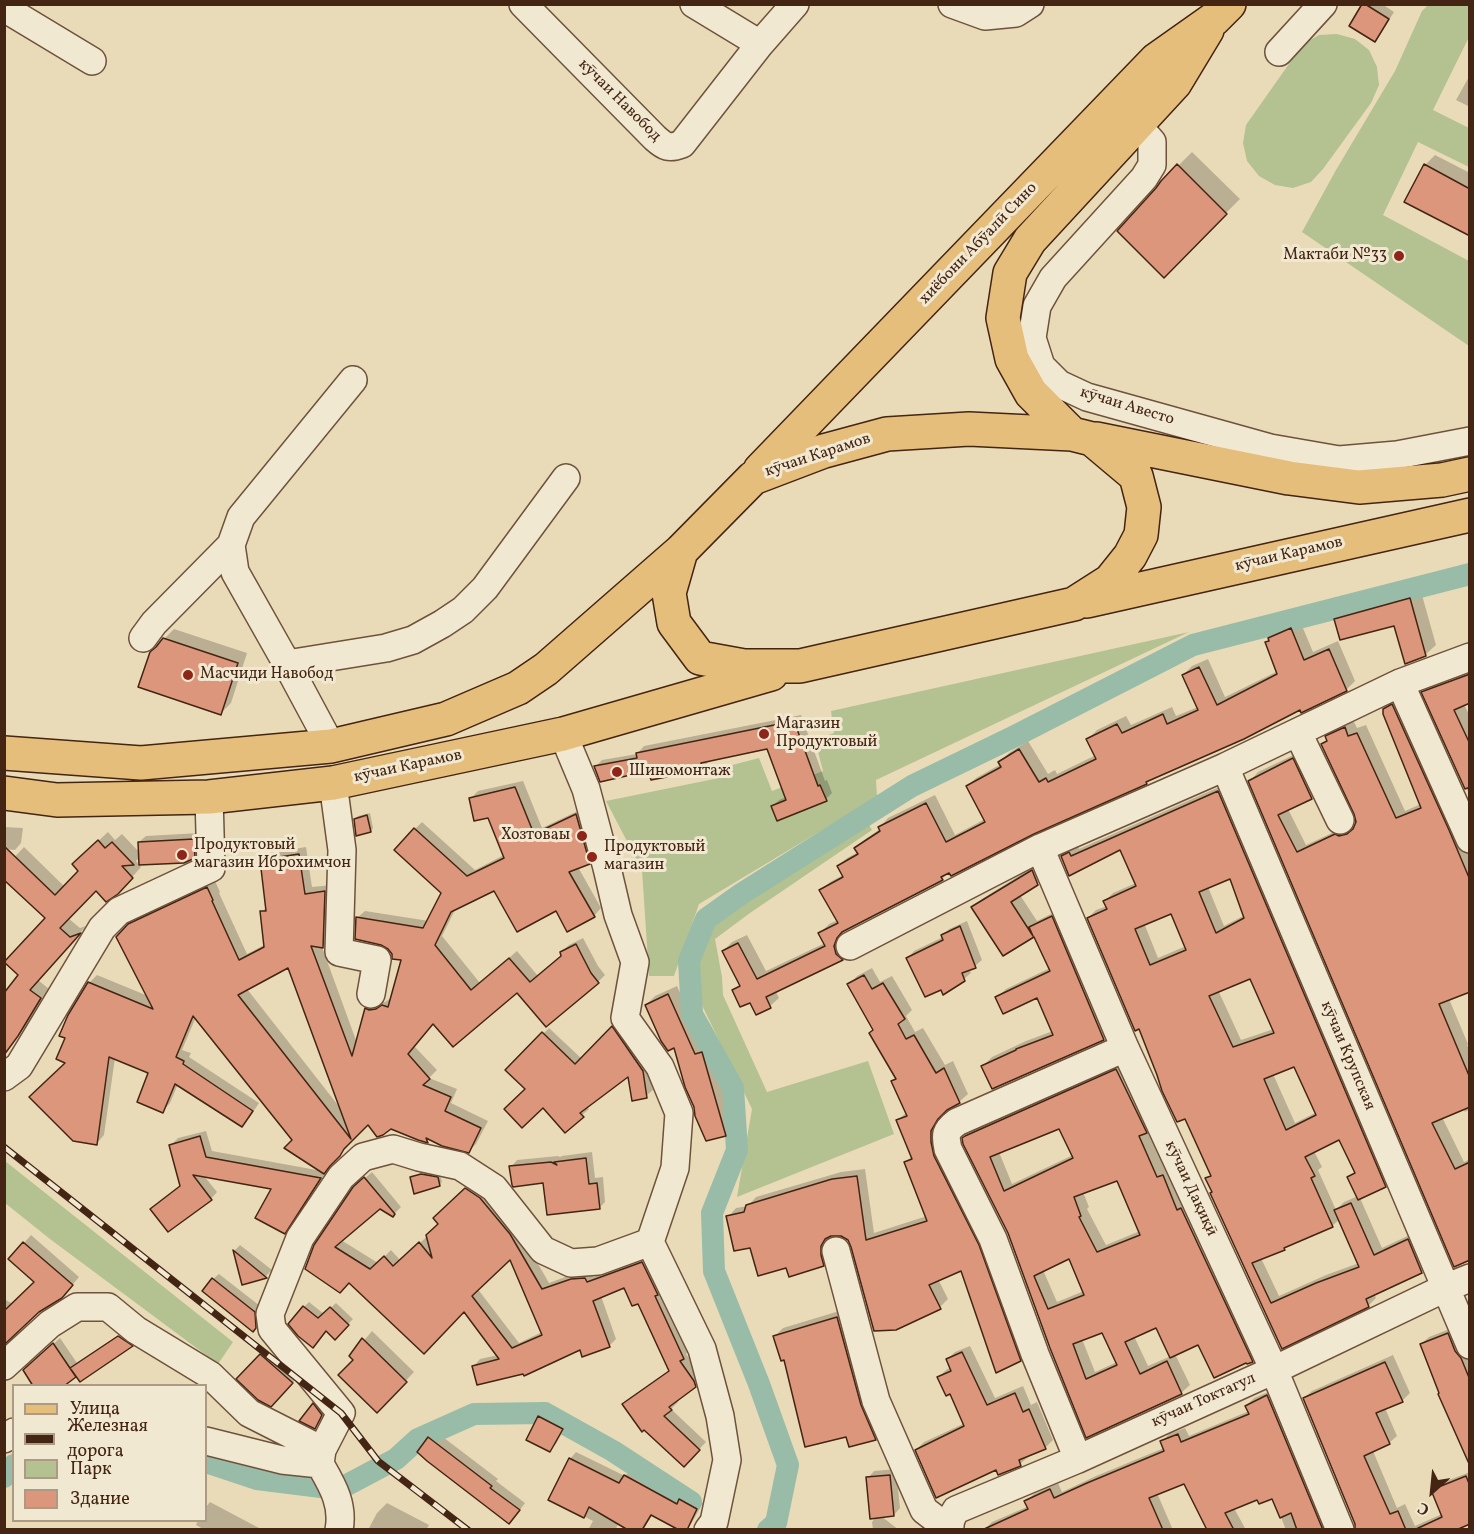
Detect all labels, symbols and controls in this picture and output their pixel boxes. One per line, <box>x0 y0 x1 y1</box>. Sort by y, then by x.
street label: кӯчаи Навобод <box>574 56 664 146</box>
street label: хиёбони Абӯалӣ Сино <box>916 179 1042 309</box>
place label: Мактаби №33 <box>1283 246 1387 266</box>
marker: Мактаби №33 <box>1392 249 1406 263</box>
street label: кӯчаи Авесто <box>1078 384 1176 430</box>
street label: кӯчаи Карамов <box>763 430 873 482</box>
street label: кӯчаи Карамов <box>1233 533 1345 577</box>
place label: Масчиди Навобод <box>200 665 333 685</box>
marker: Масчиди Навобод <box>181 668 195 682</box>
place label: Магазин Продуктовый <box>776 715 877 753</box>
marker: Магазин Продуктовый <box>757 727 771 741</box>
street label: кӯчаи Карамов <box>352 746 464 788</box>
place label: Шиномонтаж <box>629 762 731 782</box>
marker: Шиномонтаж <box>610 765 624 779</box>
place label: Хозтоваы <box>501 826 570 846</box>
marker: Хозтоваы <box>575 829 589 843</box>
place label: Продуктовый магазин Иброхимчон <box>194 836 351 874</box>
place label: Продуктовый магазин <box>604 838 705 876</box>
marker: Продуктовый магазин Иброхимчон <box>175 848 189 862</box>
marker: Продуктовый магазин <box>585 850 599 864</box>
street label: кӯчаи Крупская <box>1315 999 1379 1113</box>
street label: кӯчаи Дақиқӣ <box>1160 1138 1220 1240</box>
street label: кӯчаи Токтагул <box>1149 1369 1259 1433</box>
legend <box>12 1384 207 1522</box>
text: Улица <box>70 1397 120 1422</box>
text: Железная дорога <box>67 1414 148 1464</box>
text: Парк <box>70 1457 112 1482</box>
north arrow <box>1402 1462 1462 1522</box>
text: Здание <box>70 1487 130 1512</box>
text: С <box>1414 1496 1433 1520</box>

